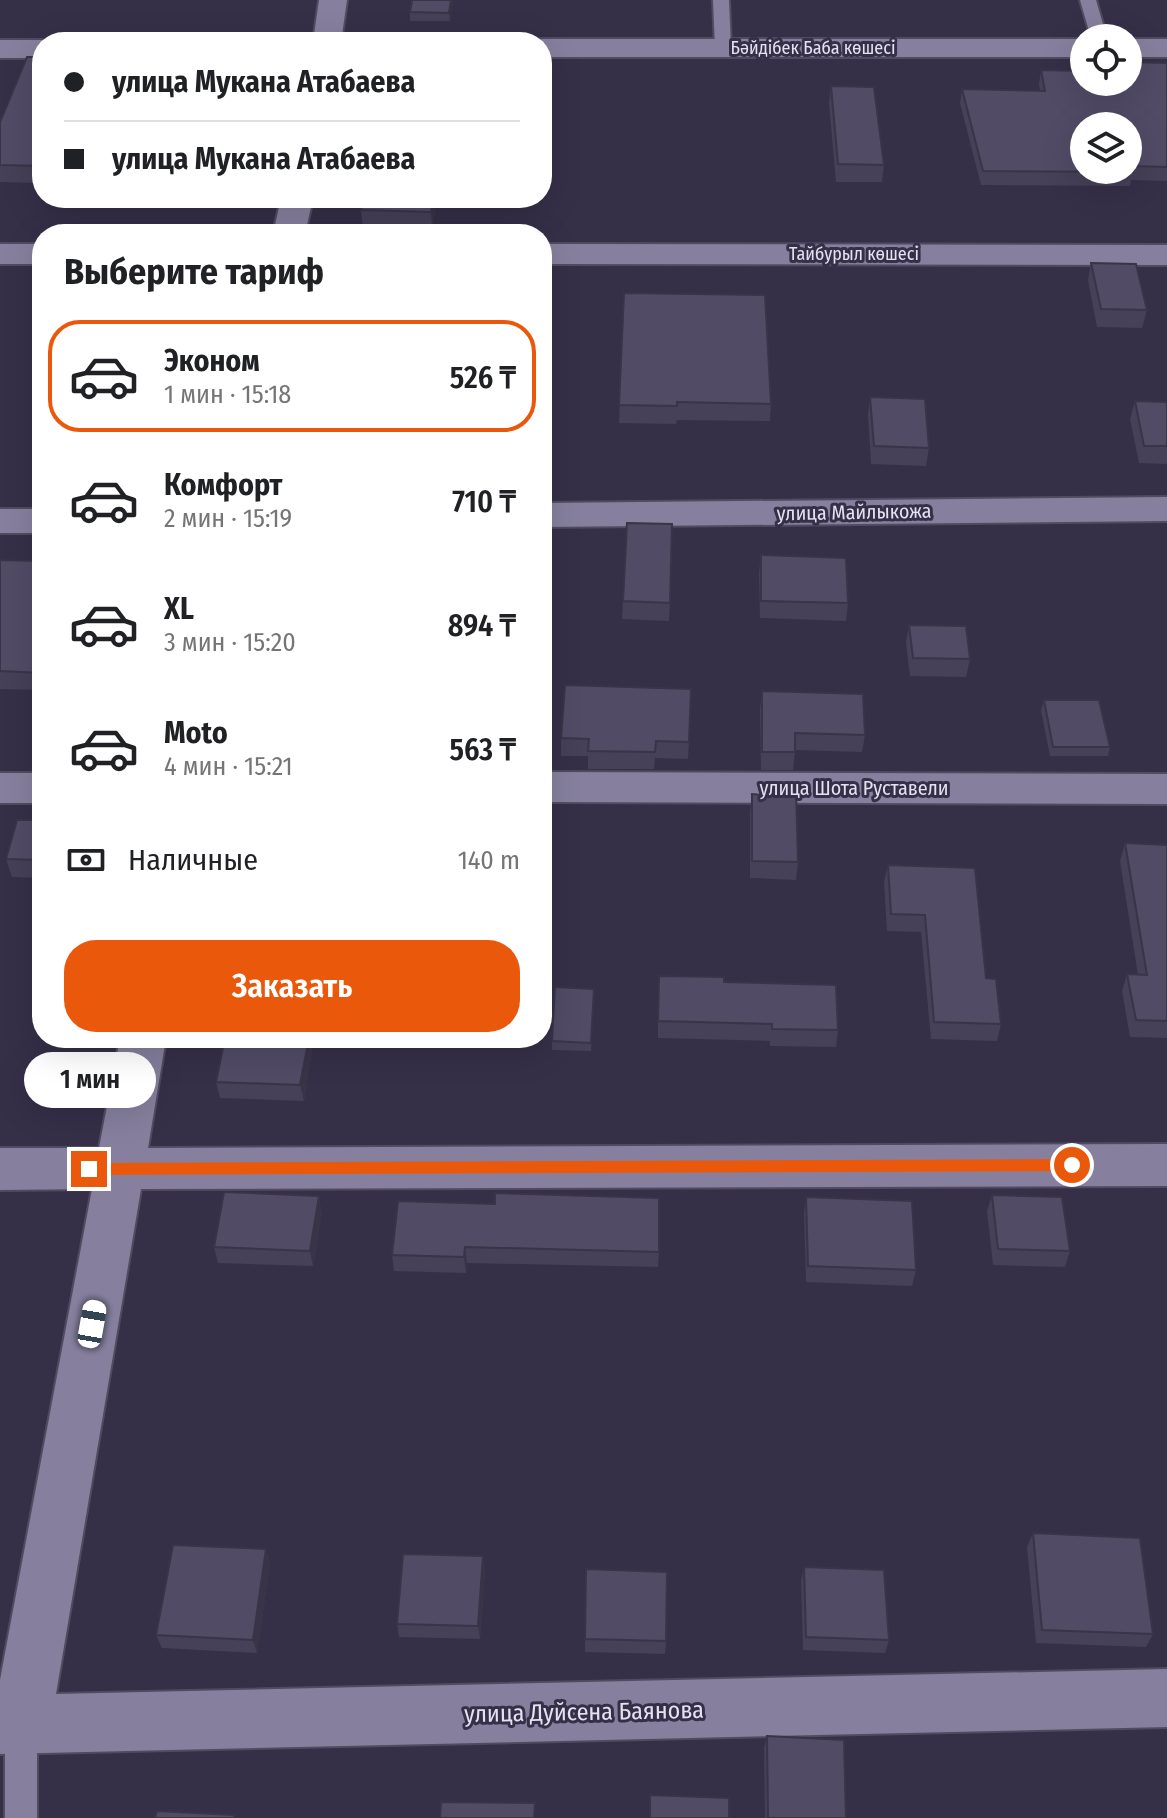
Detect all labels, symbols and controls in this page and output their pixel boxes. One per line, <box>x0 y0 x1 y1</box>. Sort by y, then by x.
map controls <box>1070 24 1142 184</box>
button: locate <box>1070 24 1142 96</box>
street label: Бәйдібек Баба көшесі <box>731 37 895 59</box>
text: улица Мукана Атабаева <box>112 64 415 100</box>
button: layers <box>1070 112 1142 184</box>
text: улица Мукана Атабаева <box>112 141 415 177</box>
street label: Тайбурыл көшесі <box>789 243 919 265</box>
text: Выберите тариф <box>64 250 324 294</box>
icon: car <box>68 340 140 412</box>
text: Эконом <box>164 343 260 379</box>
text: 526 ₸ <box>450 360 516 396</box>
text: 1 мин · 15:18 <box>164 379 291 410</box>
icon: car <box>68 464 140 536</box>
text: Комфорт <box>164 467 282 503</box>
text: 710 ₸ <box>452 484 516 520</box>
street label: улица Майлыкожа <box>776 499 932 525</box>
text: 2 мин · 15:19 <box>164 503 292 534</box>
icon: car <box>68 588 140 660</box>
text: XL <box>164 591 194 627</box>
text: 894 ₸ <box>448 608 516 644</box>
text: 3 мин · 15:20 <box>164 627 296 658</box>
icon: car <box>68 712 140 784</box>
text: Moto <box>164 715 228 751</box>
text: 563 ₸ <box>449 732 516 768</box>
text: 4 мин · 15:21 <box>164 751 293 782</box>
street label: улица Шота Руставели <box>760 776 948 800</box>
icon: cash <box>64 838 108 882</box>
text: Наличные <box>128 842 258 878</box>
text: 140 m <box>458 845 520 876</box>
button: Заказать <box>64 940 520 1032</box>
callout: 1 мин <box>23 1053 155 1109</box>
text: 1 мин <box>60 1064 120 1095</box>
route start <box>1054 1147 1090 1183</box>
route end <box>71 1151 107 1187</box>
car <box>76 1298 108 1350</box>
street label: улица Дуйсена Баянова <box>464 1696 704 1728</box>

